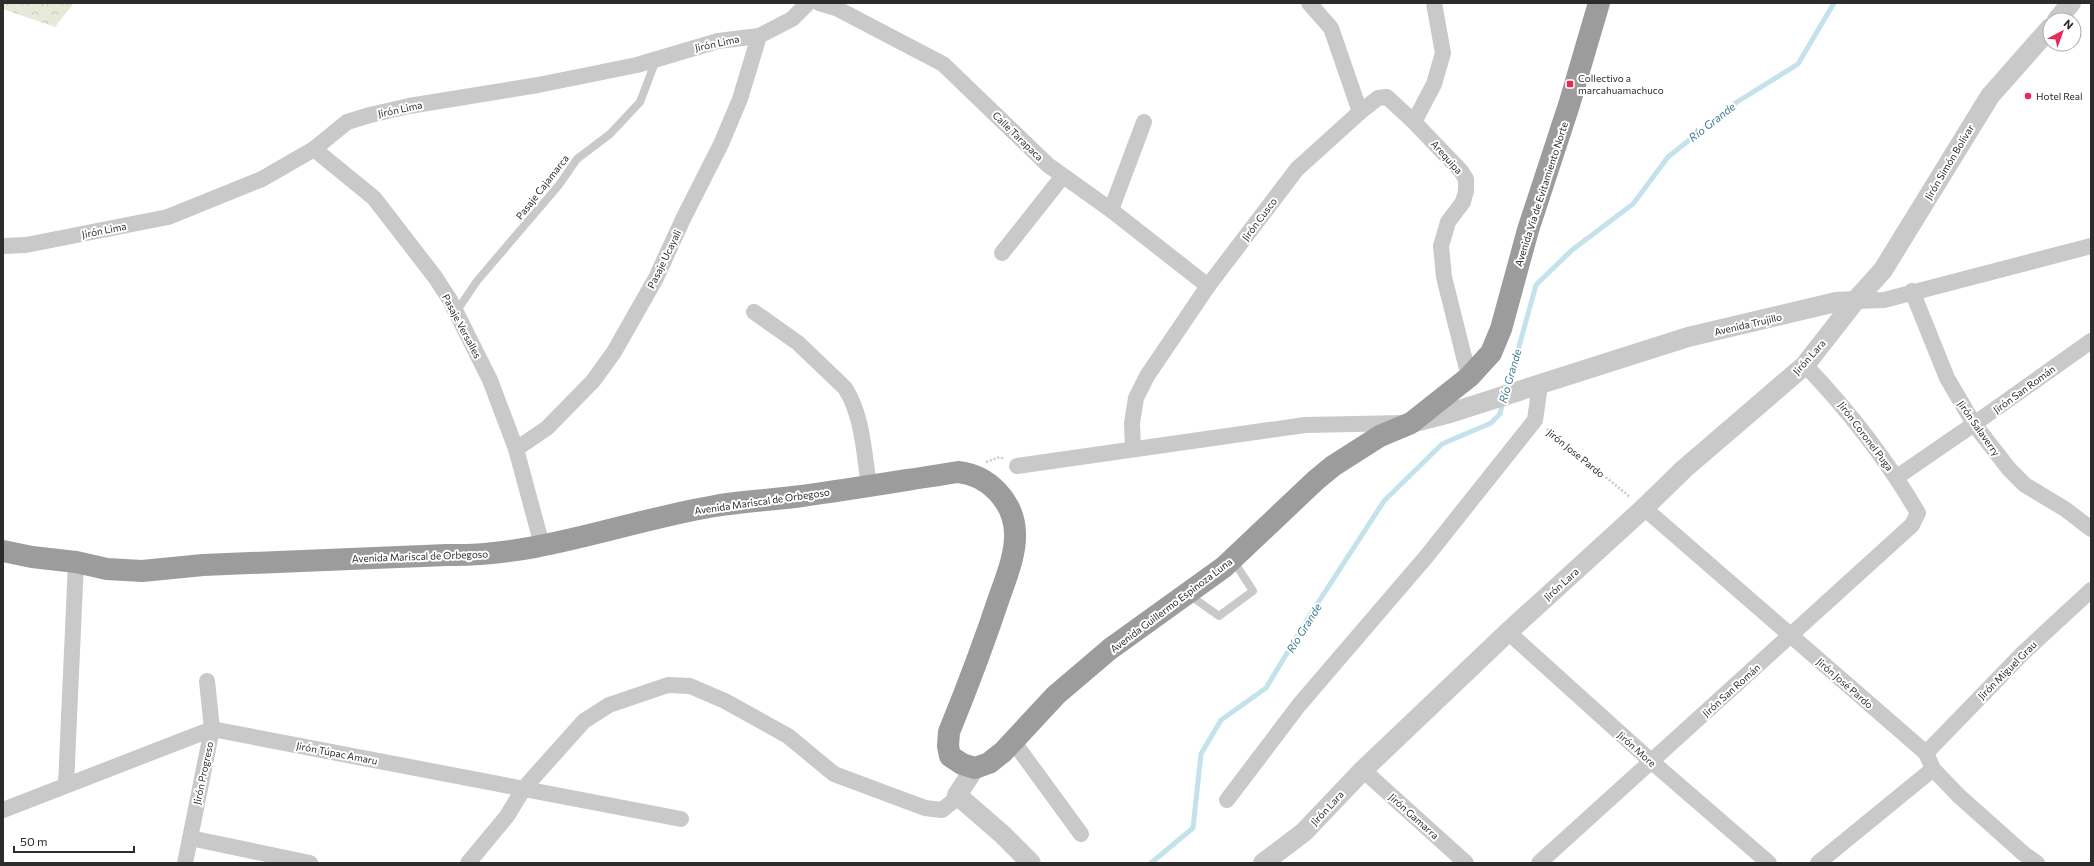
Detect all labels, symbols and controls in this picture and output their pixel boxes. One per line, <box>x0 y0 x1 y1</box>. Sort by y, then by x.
north arrow <box>2042 12 2082 52</box>
text: N <box>2062 16 2076 32</box>
street label: Jirón Lima <box>694 32 740 54</box>
place label: Collectivo a marcahuamachuco <box>1578 72 1664 96</box>
marker: Collectivo a marcahuamachuco <box>1565 79 1575 89</box>
place label: Hotel Real <box>2036 90 2083 102</box>
marker: Hotel Real <box>2023 91 2033 101</box>
street label: Jirón Lima <box>377 98 423 120</box>
water label: Río Grande <box>1686 99 1738 144</box>
street label: Calle Tarapaca <box>990 109 1046 163</box>
street label: Avenida Vía de Evitamiento Norte <box>1512 120 1570 268</box>
street label: Jirón Simón Bolívar <box>1922 122 1976 202</box>
street label: Arequipa <box>1429 138 1465 176</box>
street label: Pasaje Cajamarca <box>513 152 571 222</box>
street label: Jirón Cusco <box>1239 195 1279 243</box>
street label: Jirón Lima <box>81 220 127 240</box>
street label: Pasaje Ucayali <box>645 228 683 290</box>
street label: Pasaje Versalles <box>440 292 484 361</box>
street label: Avenida Trujillo <box>1713 310 1783 338</box>
street label: Jirón Lara <box>1790 337 1828 377</box>
water label: Río Grande <box>1496 347 1523 404</box>
street label: Jirón San Román <box>1991 362 2057 416</box>
street label: Jirón Salaverry <box>1955 398 2003 458</box>
street label: Jirón Coronel Puga <box>1836 399 1896 473</box>
street label: Jirón Jose Pardo <box>1545 426 1607 480</box>
street label: Avenida Mariscal de Orbegoso <box>694 486 830 516</box>
street label: Avenida Mariscal de Orbegoso <box>352 548 488 564</box>
street label: Avenida Guillermo Espinoza Luna <box>1108 555 1234 655</box>
street label: Jirón Lara <box>1541 565 1581 603</box>
water label: Río Grande <box>1283 601 1324 655</box>
street label: Jirón Miguel Grau <box>1975 638 2039 702</box>
street label: Jirón José Pardo <box>1814 655 1876 711</box>
street label: Jirón San Román <box>1700 661 1762 719</box>
street label: Jirón More <box>1615 729 1659 769</box>
street label: Jirón Túpac Amaru <box>295 739 379 767</box>
street label: Jirón Progreso <box>190 740 216 806</box>
street label: Jirón Lara <box>1308 788 1346 828</box>
street label: Jirón Gamarra <box>1387 791 1441 841</box>
scale bar <box>14 828 134 854</box>
text: 50 m <box>20 834 48 848</box>

